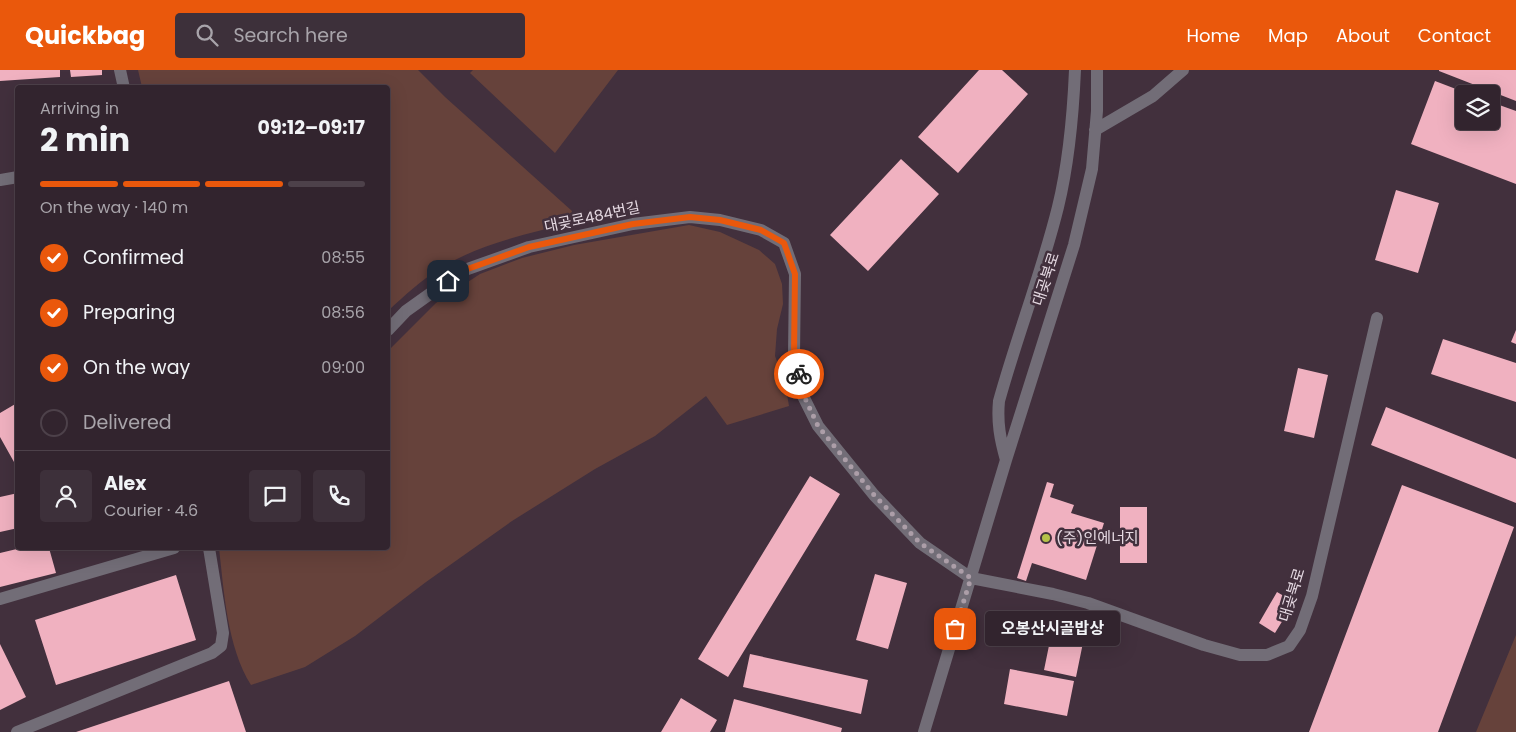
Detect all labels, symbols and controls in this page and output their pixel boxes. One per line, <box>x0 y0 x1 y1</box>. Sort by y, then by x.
search box <box>175 13 525 58</box>
text: Quickbag <box>25 19 145 52</box>
icon: search <box>193 21 221 49</box>
text: Search here <box>233 22 348 49</box>
text: Home <box>1186 23 1240 48</box>
text: Map <box>1268 23 1308 48</box>
text: About <box>1336 23 1390 48</box>
text: Contact <box>1418 23 1491 48</box>
map controls <box>1455 85 1500 130</box>
button: layers <box>1455 85 1500 130</box>
text: Arriving in <box>40 97 119 120</box>
text: 09:12–09:17 <box>258 114 365 141</box>
text: 2 min <box>40 117 130 162</box>
text: On the way · 140 m <box>40 196 188 219</box>
street label: 대곶로484번길 <box>542 196 642 237</box>
icon: check <box>40 244 68 272</box>
text: Confirmed <box>83 244 184 271</box>
text: 08:55 <box>321 246 365 269</box>
street label: 대곶북로 <box>1027 249 1064 308</box>
pin <box>427 260 469 302</box>
icon: home <box>434 267 462 295</box>
icon: check <box>40 299 68 327</box>
text: Preparing <box>83 299 175 326</box>
text: 08:56 <box>321 301 365 324</box>
courier <box>774 349 824 399</box>
icon: check <box>40 354 68 382</box>
text: On the way <box>83 354 190 381</box>
text: 09:00 <box>321 356 365 379</box>
icon: bike <box>785 360 813 388</box>
text: Delivered <box>83 409 172 436</box>
button: person <box>40 470 92 522</box>
text: Alex <box>104 470 146 497</box>
button: chat <box>249 470 301 522</box>
button: phone <box>313 470 365 522</box>
text: Courier · 4.6 <box>104 499 198 522</box>
place label: (주)인에너지 <box>1056 527 1139 548</box>
marker: (주)인에너지 <box>1040 532 1052 544</box>
street label: 대곶북로 <box>1273 565 1310 624</box>
pin <box>934 608 976 650</box>
callout: 오봉산시골밥상 <box>985 612 1120 646</box>
icon: bag <box>941 615 969 643</box>
text: 오봉산시골밥상 <box>1001 617 1104 640</box>

